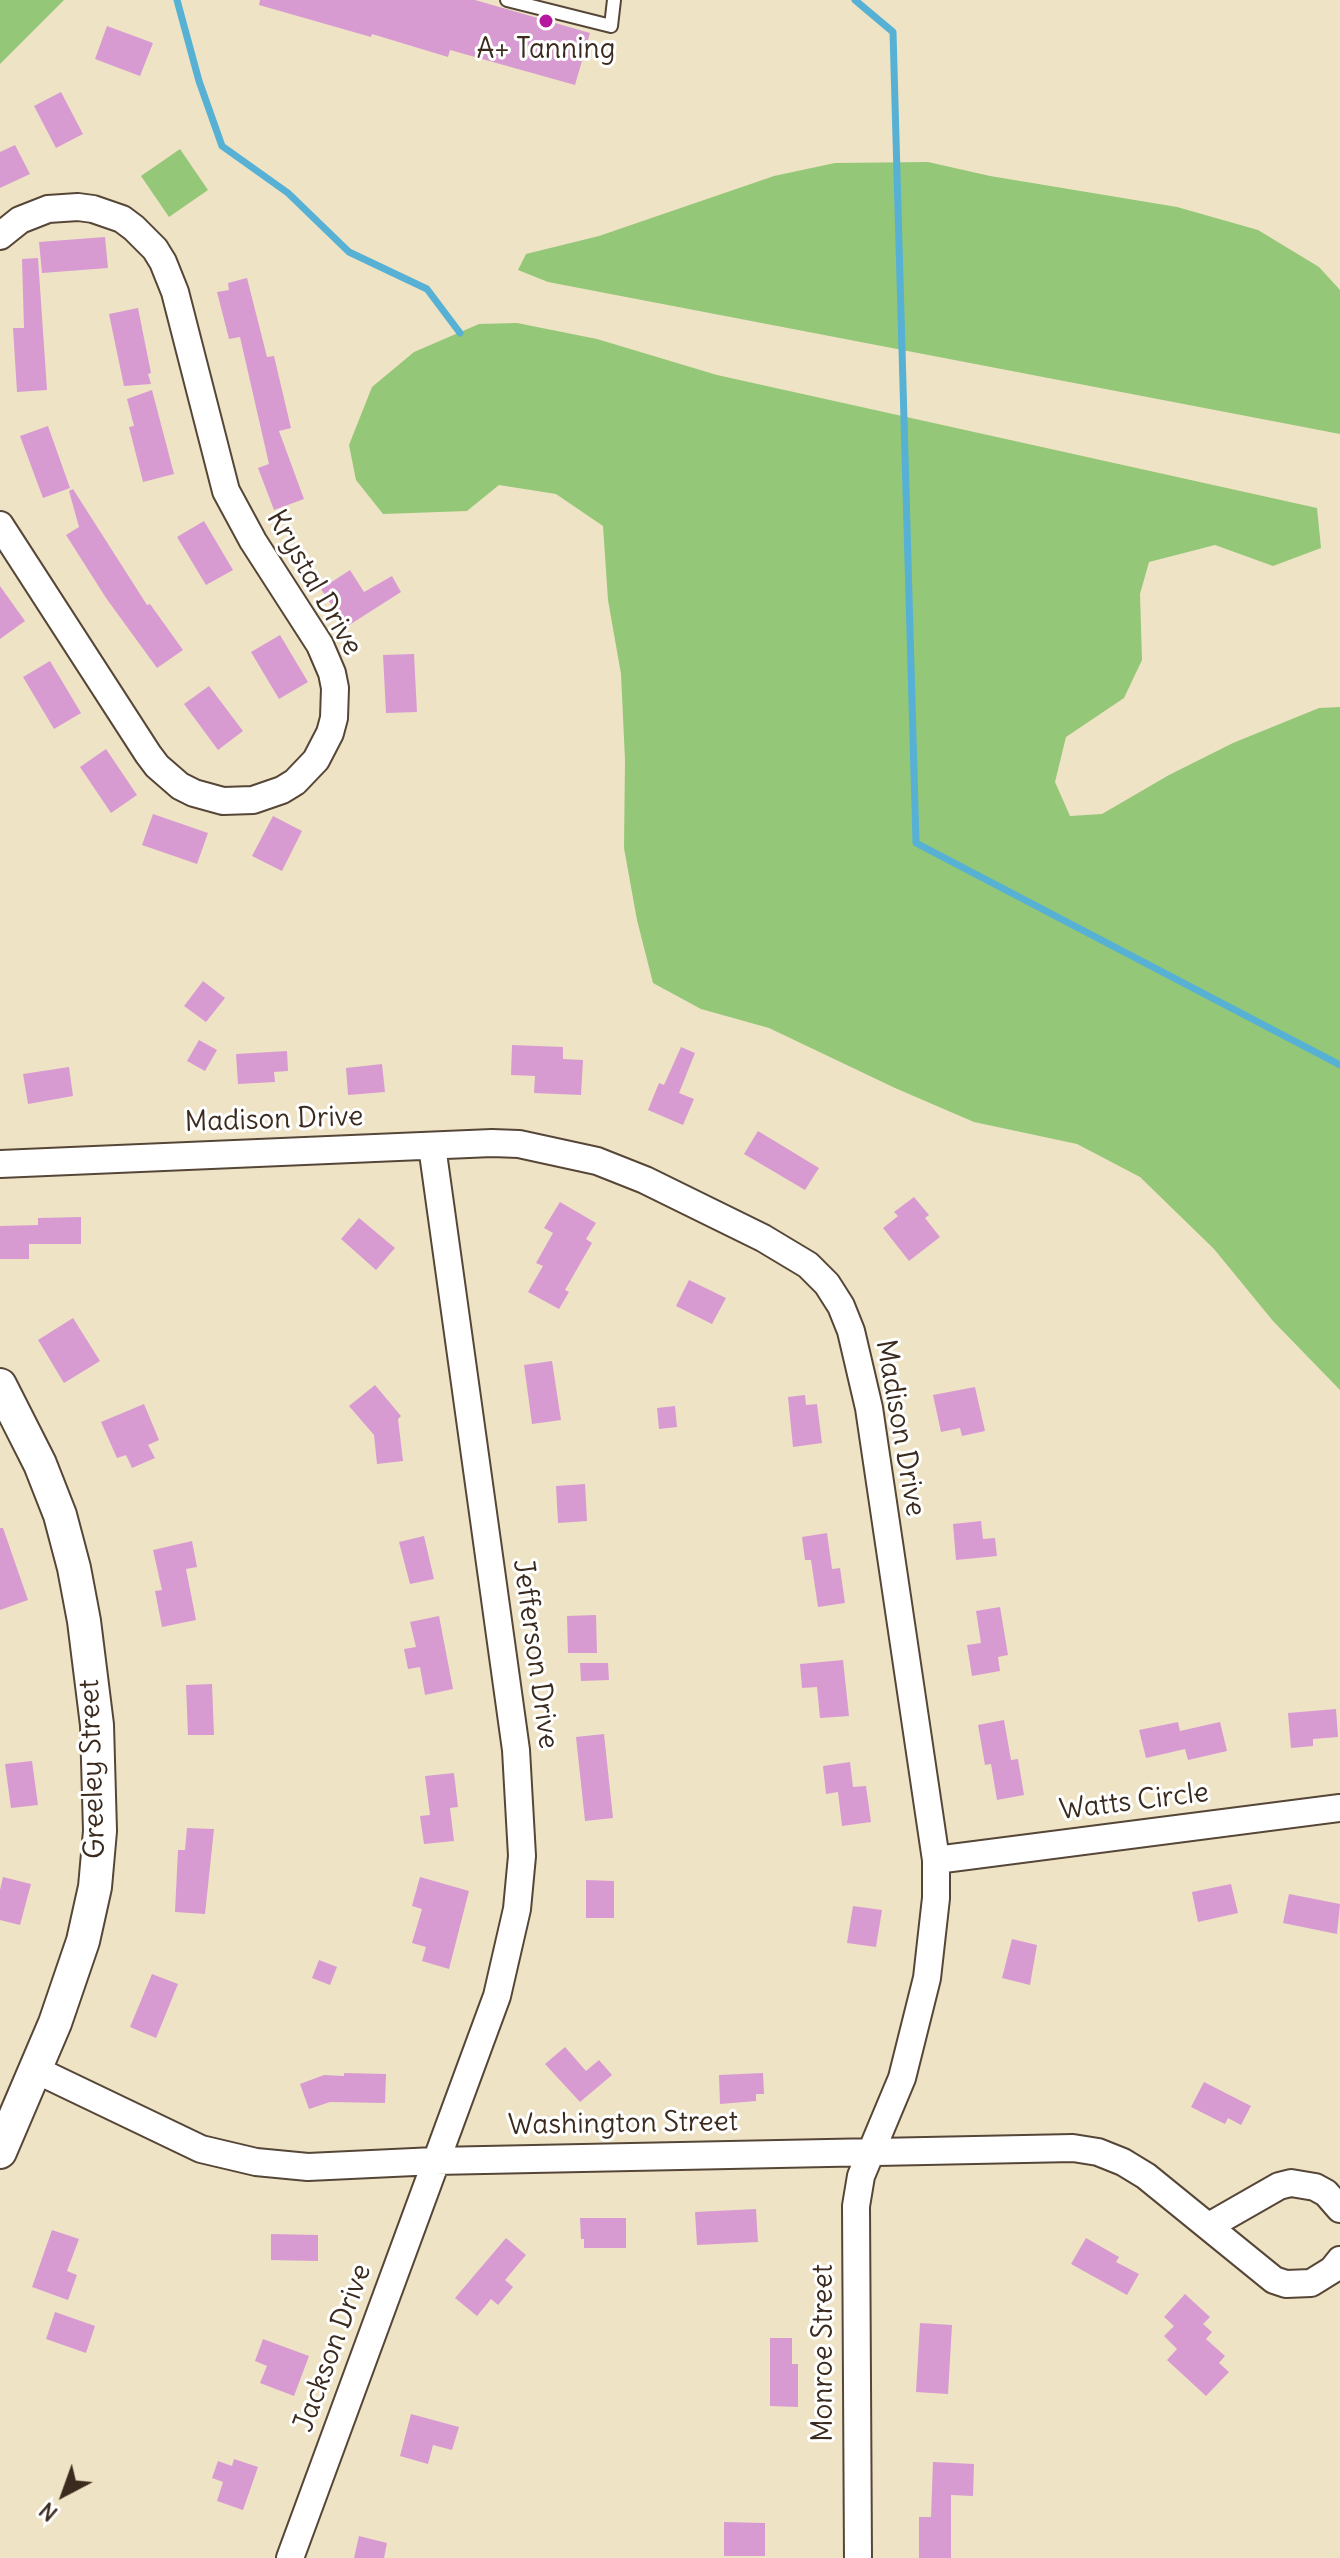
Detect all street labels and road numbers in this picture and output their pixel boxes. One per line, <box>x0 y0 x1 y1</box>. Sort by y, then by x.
street label: Krystal Drive <box>259 504 369 662</box>
street label: Madison Drive <box>184 1100 364 1140</box>
street label: Madison Drive <box>868 1337 932 1519</box>
street label: Jefferson Drive <box>505 1557 565 1751</box>
street label: Greeley Street <box>73 1679 113 1859</box>
street label: Watts Circle <box>1057 1776 1211 1828</box>
street label: Washington Street <box>508 2105 738 2143</box>
street label: Jackson Drive <box>287 2260 379 2436</box>
street label: Monroe Street <box>807 2264 841 2442</box>

